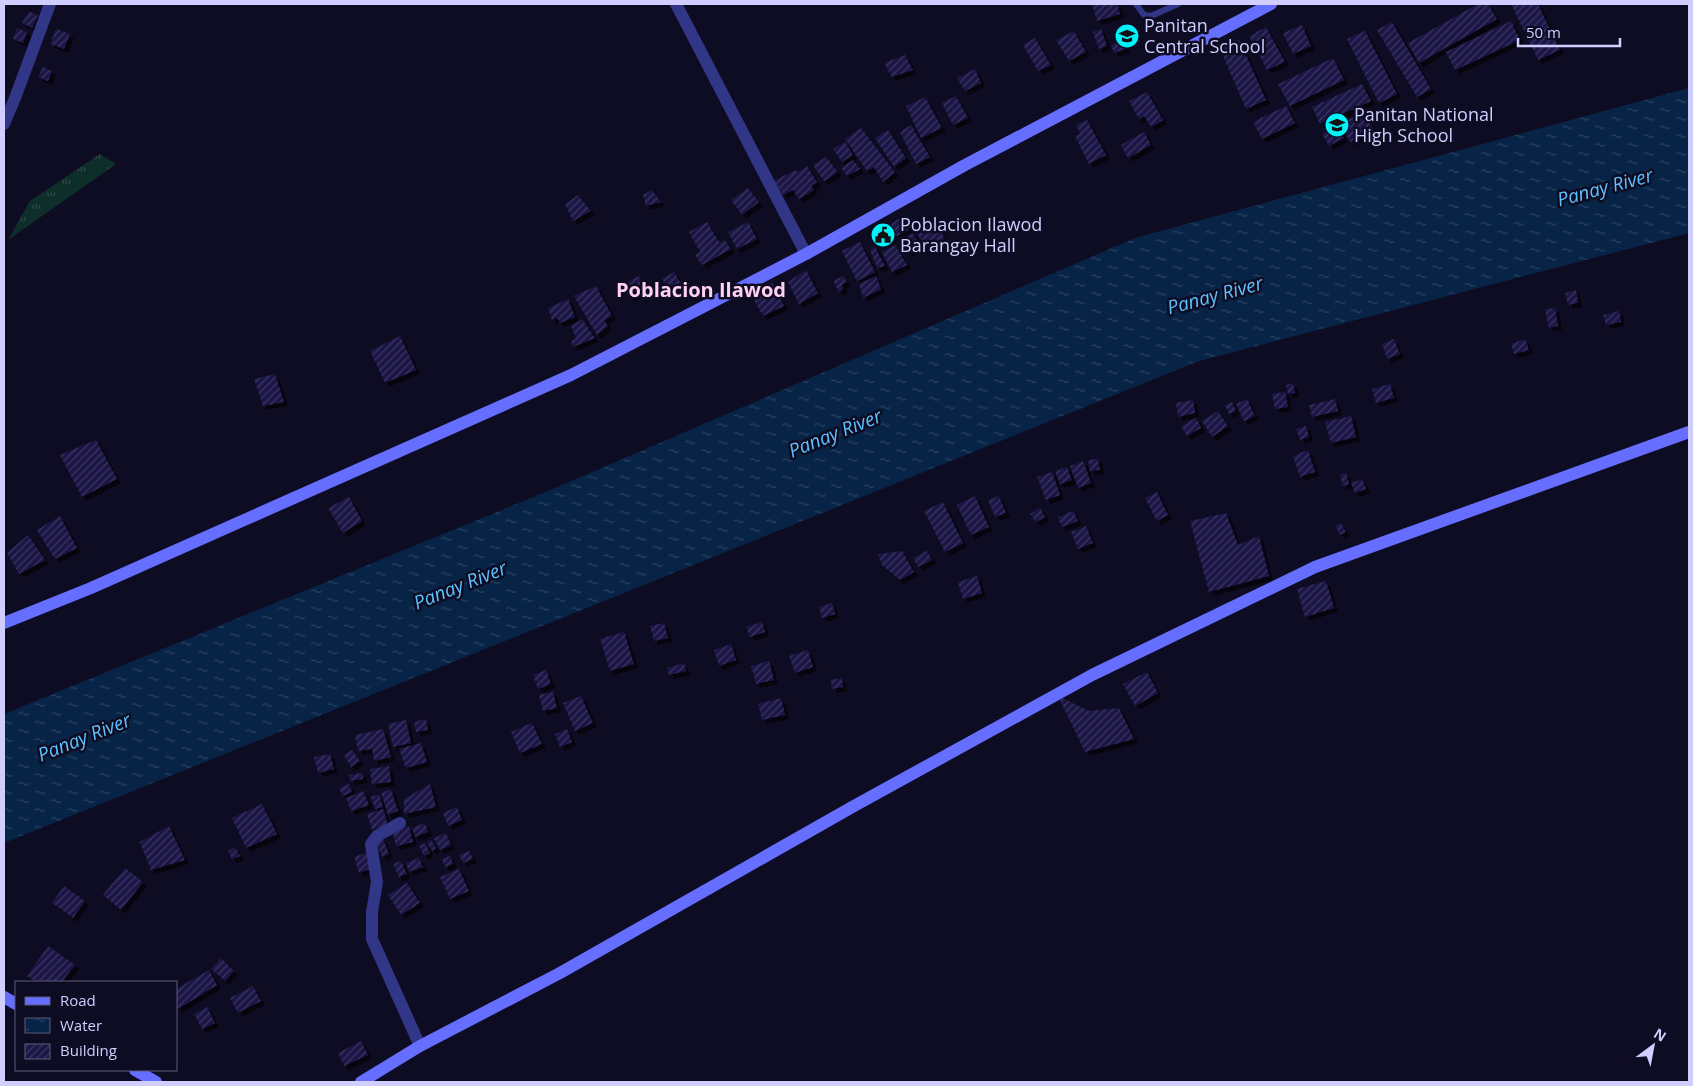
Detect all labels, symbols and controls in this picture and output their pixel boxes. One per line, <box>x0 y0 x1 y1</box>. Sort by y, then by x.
place label: Panitan Central School <box>1144 13 1265 58</box>
scale bar <box>1518 15 1620 47</box>
text: 50 m <box>1526 22 1561 42</box>
school or university icon: Panitan Central School <box>1114 23 1140 49</box>
place label: Panitan National High School <box>1354 102 1493 147</box>
school or university icon: Panitan National High School <box>1324 112 1350 138</box>
water label: Panay River <box>1554 161 1657 212</box>
place label: Poblacion Ilawod Barangay Hall <box>900 212 1042 257</box>
public building icon: Poblacion Ilawod Barangay Hall <box>870 222 896 248</box>
water label: Panay River <box>1164 269 1267 320</box>
district label: Poblacion Ilawod <box>616 276 786 303</box>
water label: Panay River <box>785 402 887 463</box>
water label: Panay River <box>410 554 512 615</box>
water label: Panay River <box>34 706 136 767</box>
legend <box>15 981 178 1071</box>
text: Road <box>60 990 96 1010</box>
text: Water <box>60 1015 102 1035</box>
north arrow <box>1628 1021 1678 1071</box>
text: N <box>1650 1023 1670 1046</box>
text: Building <box>60 1040 117 1060</box>

